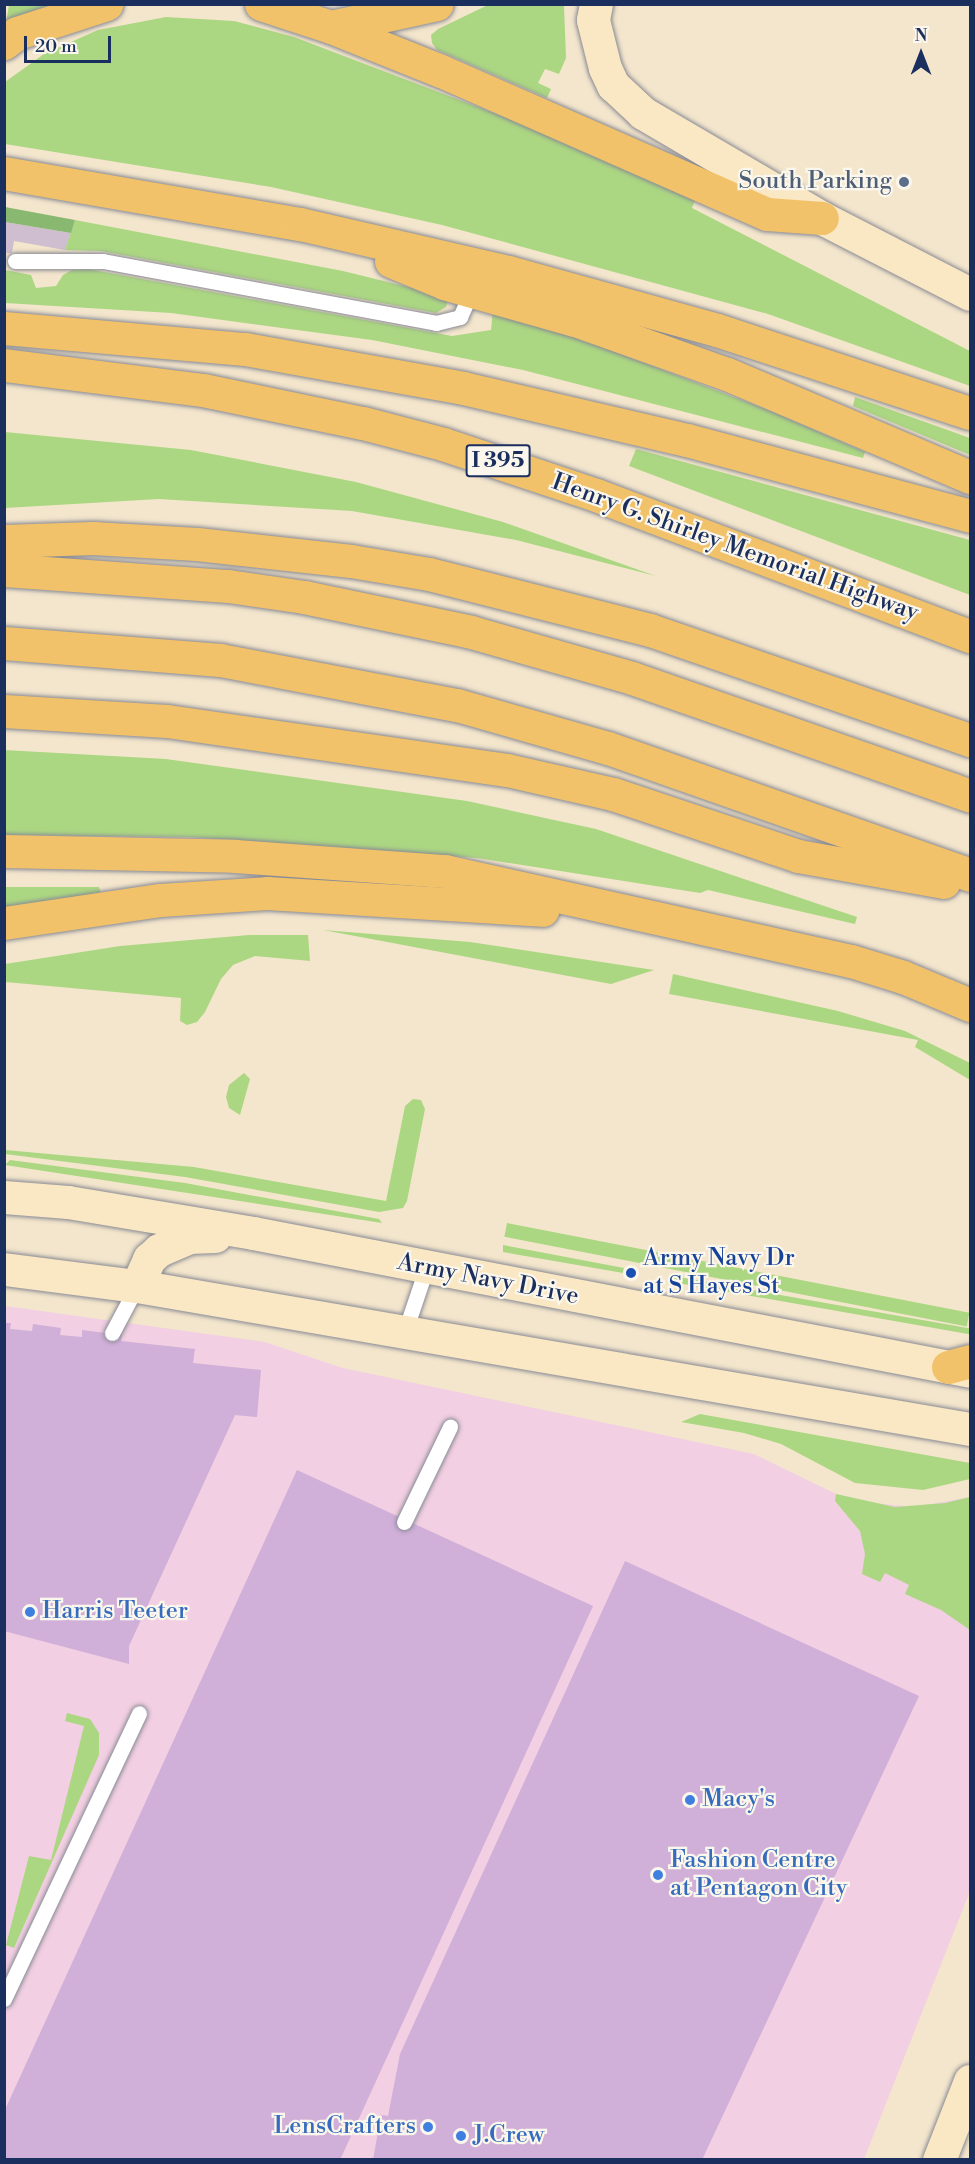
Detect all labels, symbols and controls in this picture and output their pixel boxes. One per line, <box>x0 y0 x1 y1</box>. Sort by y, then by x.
scale bar <box>27 24 114 62</box>
north arrow <box>891 24 951 84</box>
text: N <box>915 26 927 46</box>
text: 20 m <box>35 35 77 58</box>
place label: South Parking <box>738 168 892 196</box>
marker: South Parking <box>897 175 911 189</box>
road number: I 395 <box>465 442 531 480</box>
street label: Henry G. Shirley Memorial Highway <box>548 468 922 628</box>
place label: Army Navy Dr at S Hayes St <box>643 1245 795 1301</box>
street label: Army Navy Drive <box>395 1248 581 1312</box>
marker: Army Navy Dr at S Hayes St <box>624 1266 638 1280</box>
place label: Harris Teeter <box>42 1598 188 1626</box>
marker: Harris Teeter <box>23 1605 37 1619</box>
place label: Macy's <box>702 1786 775 1814</box>
marker: Macy's <box>683 1793 697 1807</box>
place label: Fashion Centre at Pentagon City <box>670 1847 847 1903</box>
marker: Fashion Centre at Pentagon City <box>651 1868 665 1882</box>
place label: LensCrafters <box>273 2113 416 2141</box>
marker: LensCrafters <box>421 2120 435 2134</box>
place label: J.Crew <box>473 2122 544 2150</box>
marker: J.Crew <box>454 2129 468 2143</box>

